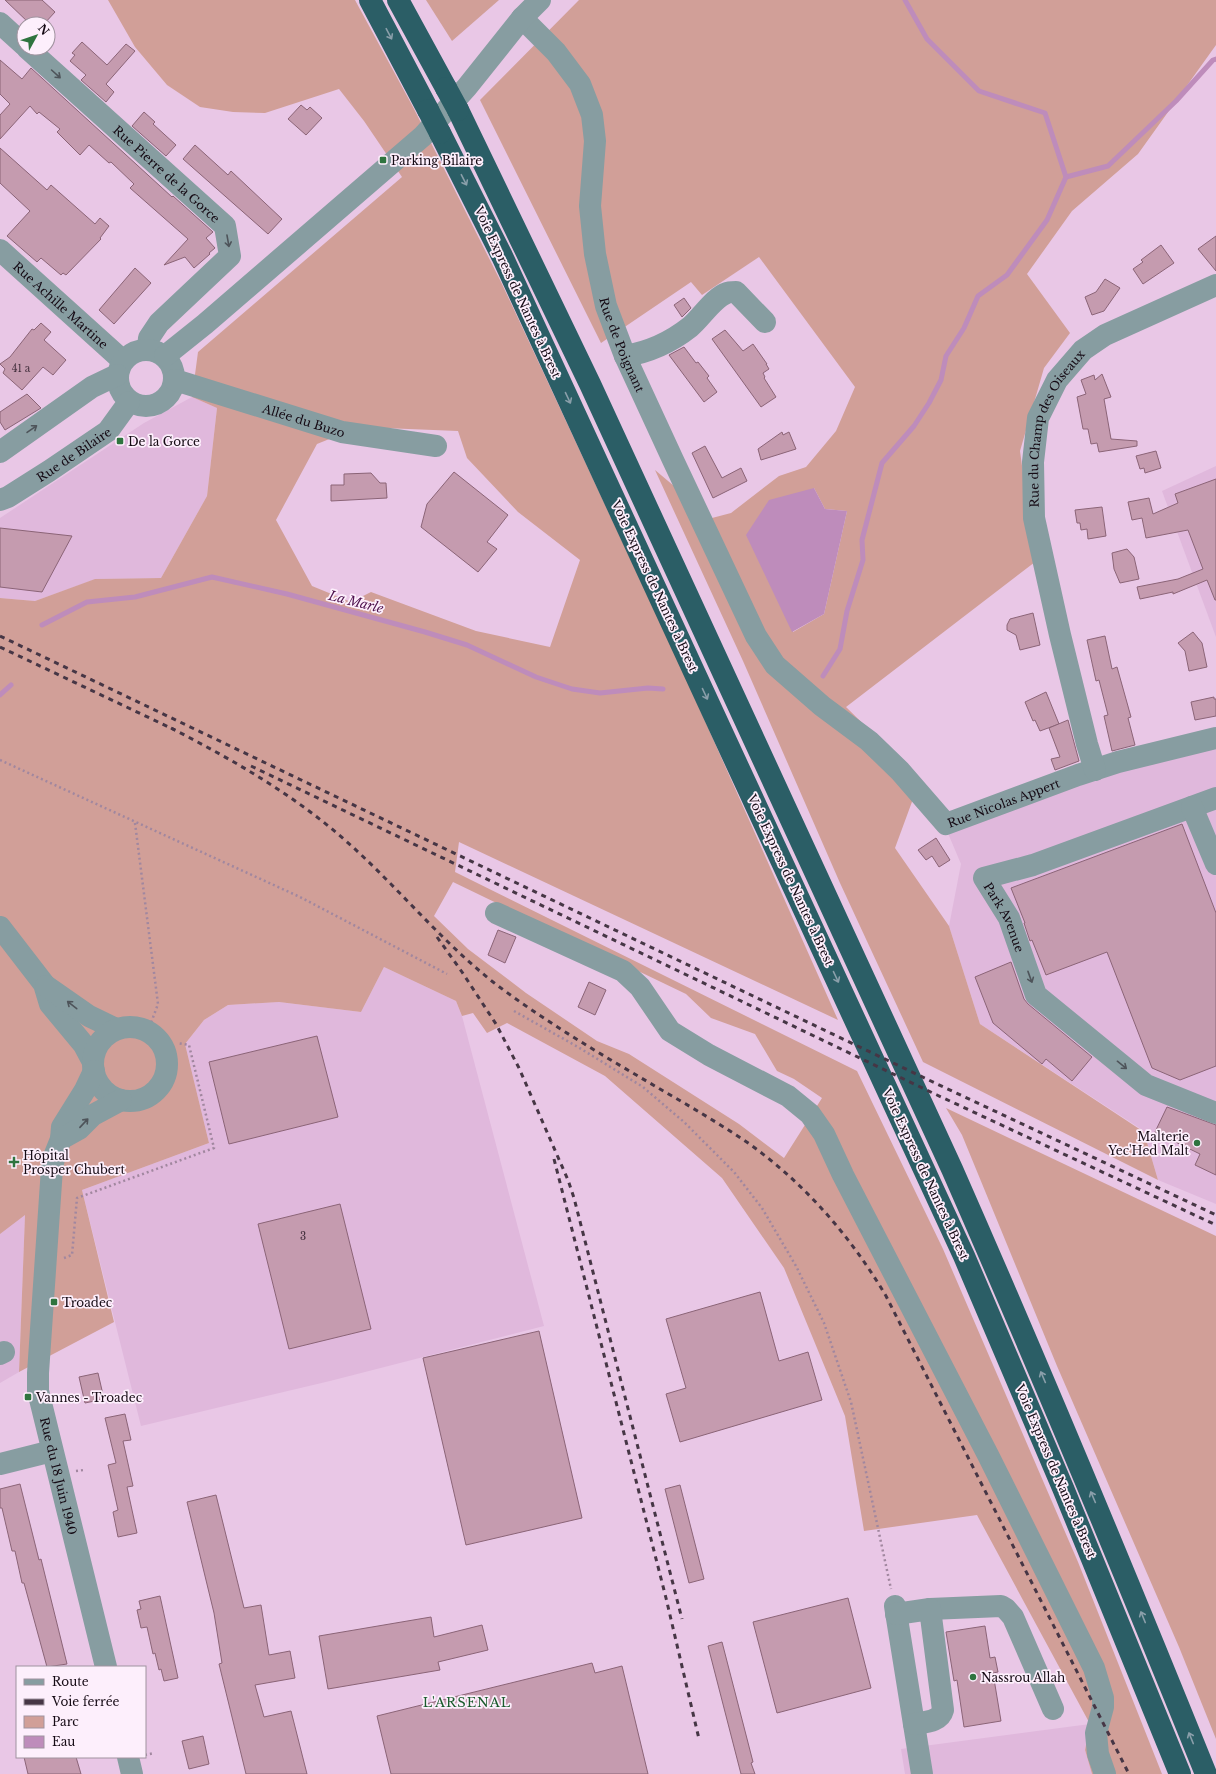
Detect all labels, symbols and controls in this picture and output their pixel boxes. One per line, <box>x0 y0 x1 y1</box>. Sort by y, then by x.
north arrow <box>16 16 56 56</box>
text: N <box>35 21 53 39</box>
one-way arrow <box>385 28 393 40</box>
one-way arrow <box>51 69 61 78</box>
street label: Rue Pierre de la Gorce <box>110 122 223 226</box>
place label: Parking Bilaire <box>391 153 482 168</box>
marker: Parking Bilaire <box>378 155 388 165</box>
one-way arrow <box>461 174 468 186</box>
street label: Voie Express de Nantes à Brest <box>471 203 565 380</box>
one-way arrow <box>224 234 232 247</box>
street label: Rue Achille Martine <box>10 258 112 352</box>
street label: Rue de Poignant <box>597 296 648 395</box>
street label: Rue du Champ des Oiseaux <box>1025 346 1088 508</box>
house number: 41 a <box>12 362 31 375</box>
one-way arrow <box>565 392 572 404</box>
street label: Allée du Buzo <box>260 400 347 440</box>
street label: Rue de Bilaire <box>34 424 114 485</box>
one-way arrow <box>26 425 37 433</box>
place label: De la Gorce <box>128 434 200 449</box>
marker: De la Gorce <box>115 436 125 446</box>
street label: Voie Express de Nantes à Brest <box>608 497 702 674</box>
water label: La Marle <box>326 587 385 617</box>
one-way arrow <box>702 688 709 700</box>
street label: Rue Nicolas Appert <box>945 775 1062 830</box>
street label: Voie Express de Nantes à Brest <box>744 791 838 968</box>
street label: Park Avenue <box>981 879 1028 954</box>
one-way arrow <box>1027 970 1034 983</box>
one-way arrow <box>833 971 840 983</box>
one-way arrow <box>67 1000 78 1009</box>
one-way arrow <box>1117 1060 1127 1069</box>
street label: Voie Express de Nantes à Brest <box>879 1085 973 1262</box>
one-way arrow <box>79 1118 89 1128</box>
place label: Malterie Yec'Hed Malt <box>1107 1129 1189 1158</box>
marker: Malterie Yec'Hed Malt <box>1192 1138 1202 1148</box>
place label: Hôpital Prosper Chubert <box>23 1148 125 1177</box>
marker: Hôpital Prosper Chubert <box>8 1156 20 1168</box>
house number: 3 <box>300 1230 306 1243</box>
place label: Troadec <box>62 1295 113 1310</box>
marker: Troadec <box>49 1297 59 1307</box>
one-way arrow <box>1038 1372 1046 1384</box>
street label: Voie Express de Nantes à Brest <box>1012 1381 1100 1561</box>
place label: Vannes - Troadec <box>35 1390 143 1405</box>
marker: Vannes - Troadec <box>23 1392 33 1402</box>
street label: Rue du 18 Juin 1940 <box>37 1416 81 1536</box>
one-way arrow <box>1089 1492 1096 1504</box>
one-way arrow <box>1138 1612 1146 1624</box>
legend <box>16 1666 146 1758</box>
place label: Nassrou Allah <box>981 1670 1065 1685</box>
marker: Nassrou Allah <box>968 1672 978 1682</box>
text: Route <box>52 1674 89 1689</box>
text: Voie ferrée <box>51 1694 120 1709</box>
district label: L'ARSENAL <box>423 1694 511 1711</box>
text: Parc <box>52 1714 79 1729</box>
one-way arrow <box>1187 1732 1195 1744</box>
text: Eau <box>52 1734 75 1749</box>

